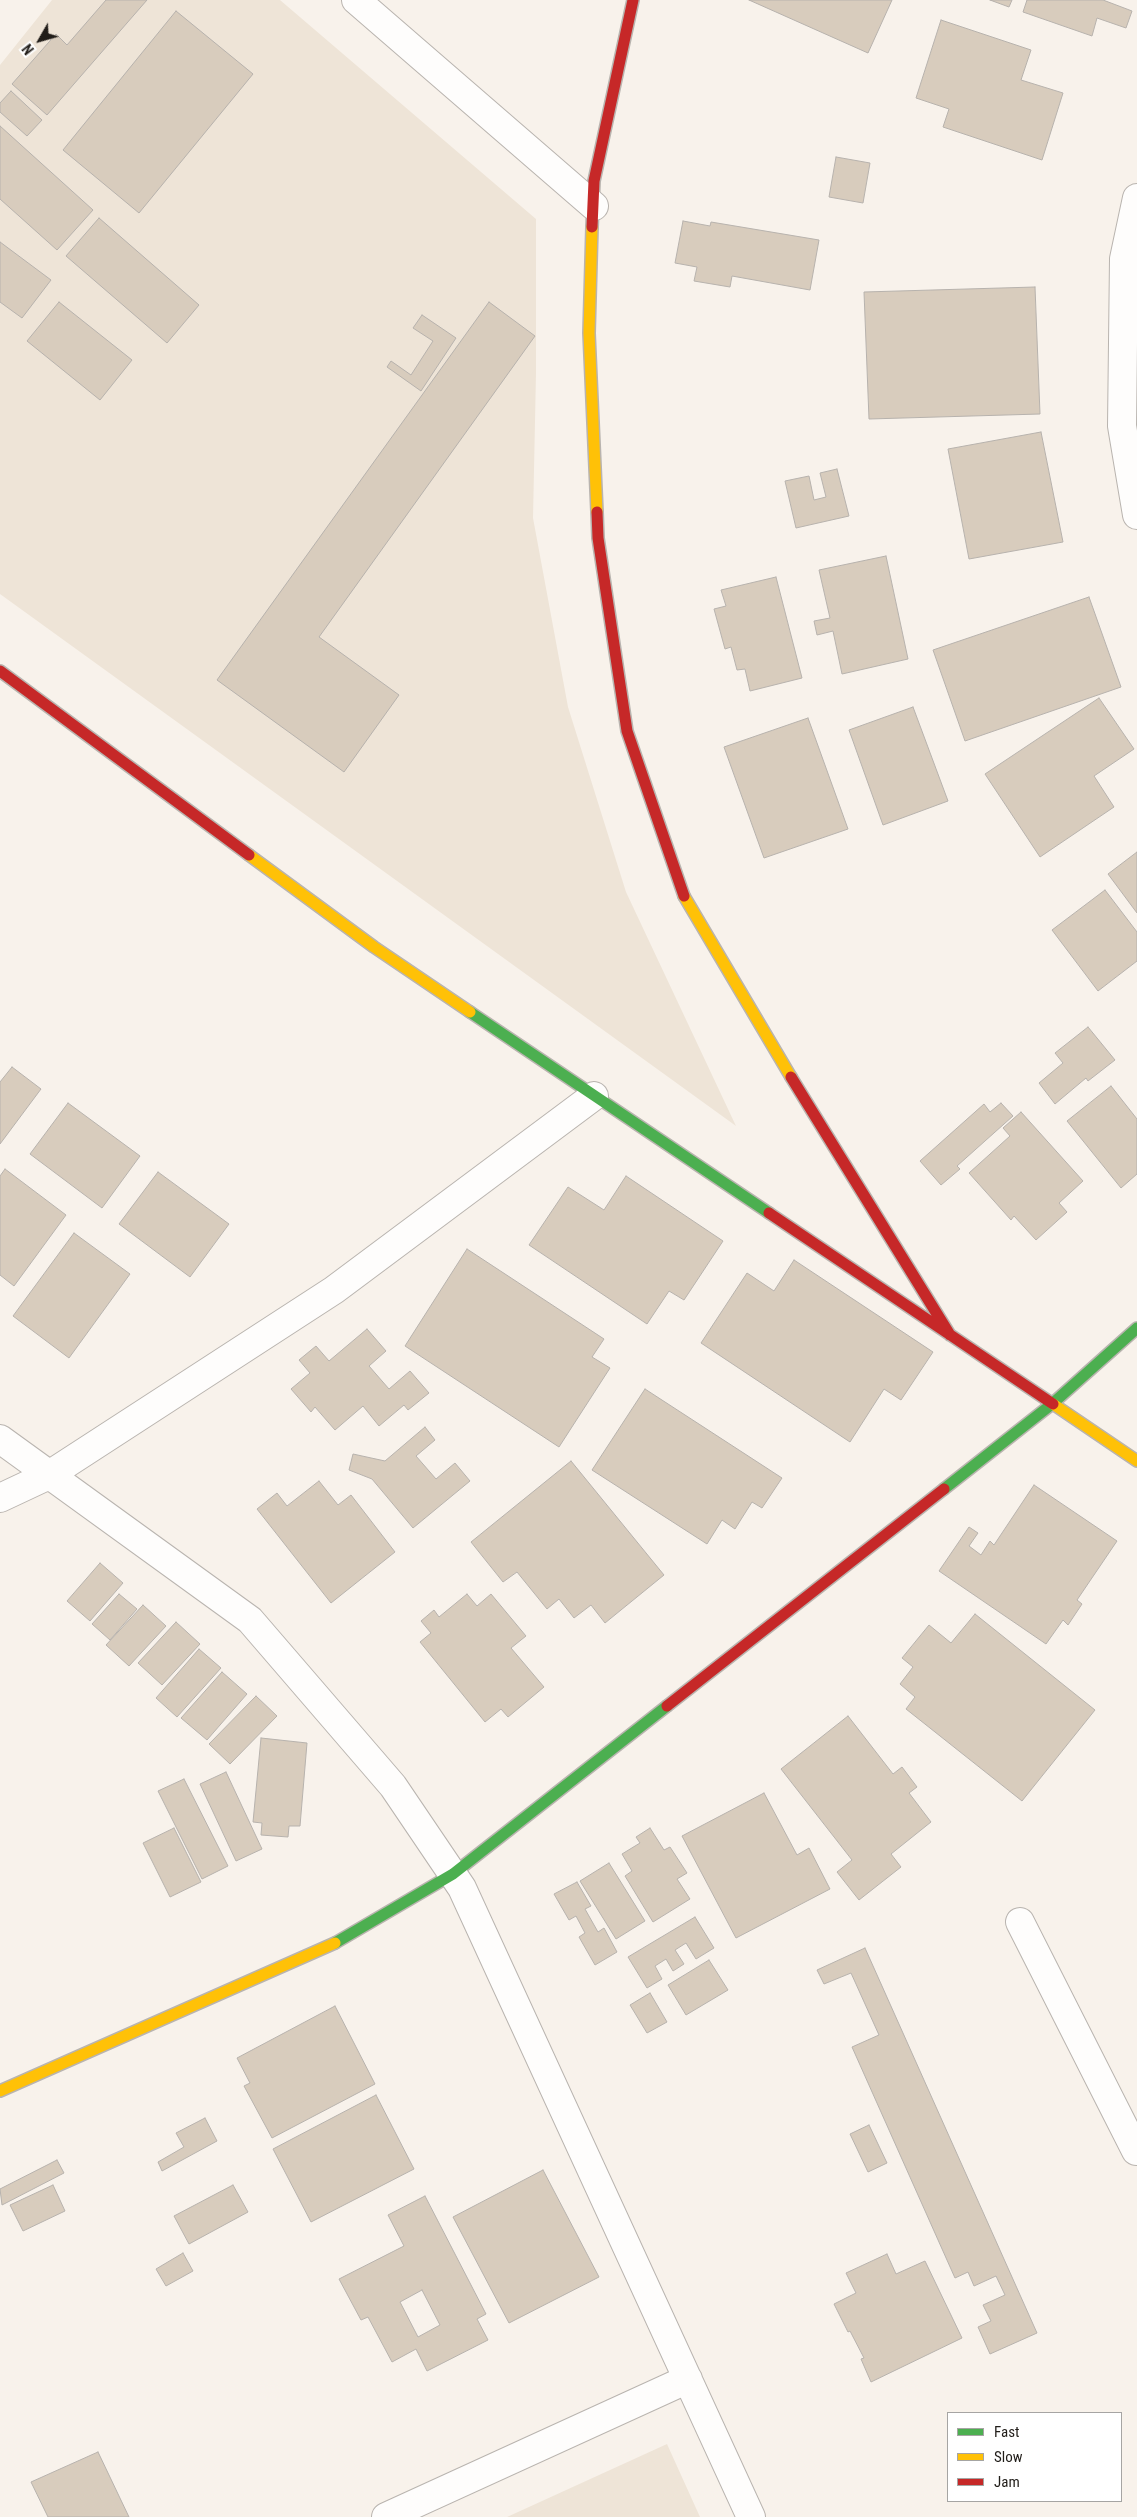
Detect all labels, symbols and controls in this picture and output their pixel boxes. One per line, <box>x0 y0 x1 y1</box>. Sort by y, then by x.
north arrow <box>15 15 65 65</box>
text: N <box>19 41 37 58</box>
legend <box>947 2412 1122 2502</box>
text: Fast <box>994 2423 1019 2441</box>
text: Slow <box>994 2448 1023 2466</box>
text: Jam <box>994 2473 1020 2491</box>

